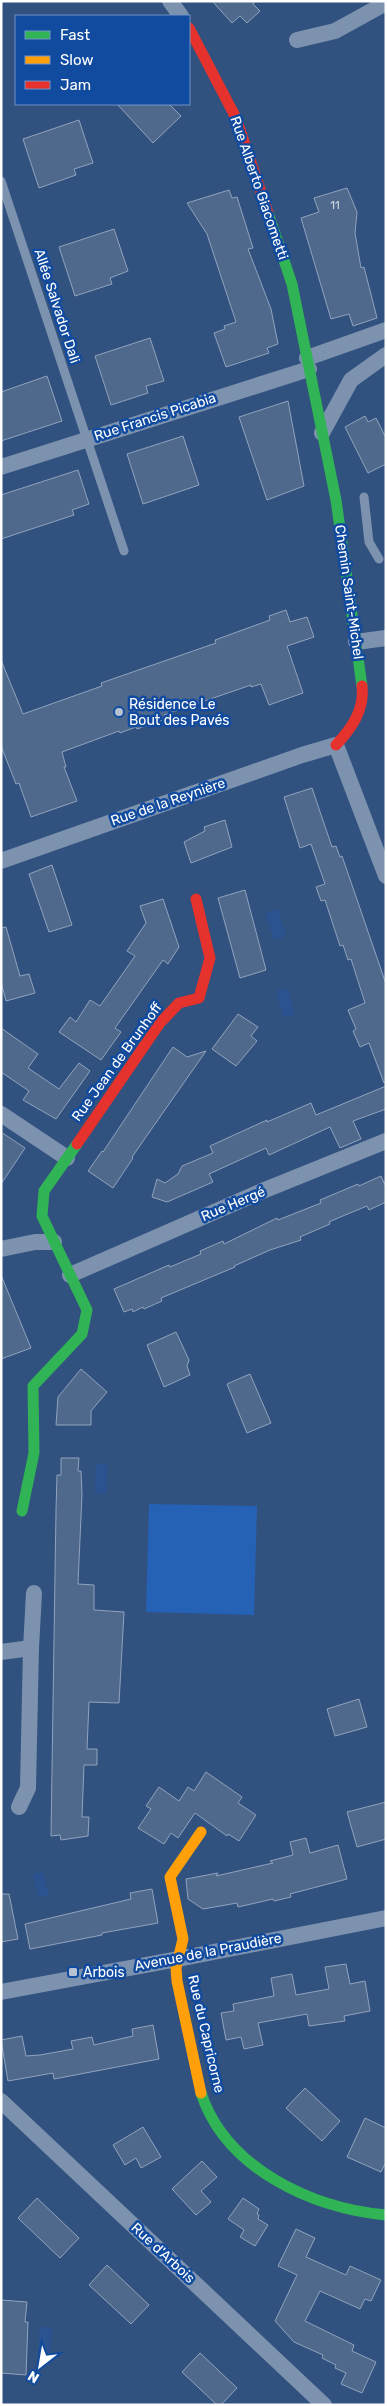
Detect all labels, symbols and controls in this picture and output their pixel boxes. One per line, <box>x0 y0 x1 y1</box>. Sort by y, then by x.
legend <box>15 15 190 105</box>
text: Fast <box>60 26 90 44</box>
text: Slow <box>60 51 93 69</box>
text: Jam <box>60 76 91 94</box>
street label: Rue Alberto Giacometti <box>226 114 292 262</box>
house number: 11 <box>330 199 340 212</box>
street label: Allée Salvador Dali <box>30 247 84 365</box>
street label: Rue Francis Picabia <box>92 389 218 445</box>
street label: Chemin Saint-Michel <box>331 524 367 660</box>
place label: Résidence Le Bout des Pavés <box>129 696 229 729</box>
marker: Résidence Le Bout des Pavés <box>113 706 125 718</box>
street label: Rue de la Reynière <box>108 774 228 830</box>
street label: Rue Jean de Brunhoff <box>68 999 166 1125</box>
street label: Rue Hergé <box>198 1183 268 1225</box>
street label: Avenue de la Praudière <box>133 1929 283 1975</box>
place label: Arbois <box>83 1964 125 1981</box>
marker: Arbois <box>67 1966 79 1978</box>
street label: Rue du Capricorne <box>184 1973 228 2095</box>
street label: Rue d'Arbois <box>128 2219 198 2287</box>
north arrow <box>15 2341 65 2391</box>
text: N <box>25 2367 42 2387</box>

